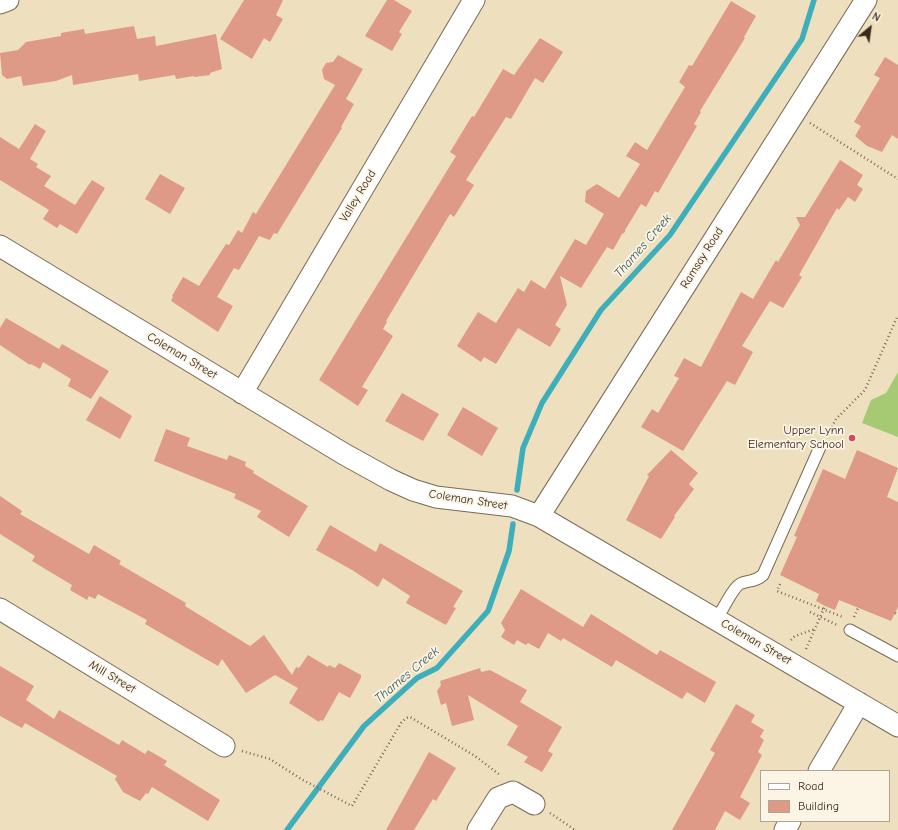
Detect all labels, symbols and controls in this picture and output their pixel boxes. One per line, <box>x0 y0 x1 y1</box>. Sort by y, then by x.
north arrow <box>850 8 890 48</box>
text: N <box>870 10 882 24</box>
street label: Valley Road <box>337 167 379 225</box>
water label: Thames Creek <box>611 211 675 281</box>
street label: Ramsay Road <box>677 225 727 291</box>
street label: Coleman Street <box>144 329 220 383</box>
place label: Upper Lynn Elementary School <box>748 424 844 452</box>
marker: Upper Lynn Elementary School <box>847 433 857 443</box>
street label: Coleman Street <box>428 487 508 513</box>
street label: Coleman Street <box>718 616 794 668</box>
water label: Thames Creek <box>371 643 443 707</box>
street label: Mill Street <box>86 657 138 697</box>
legend <box>760 770 890 822</box>
text: Road <box>798 779 824 793</box>
text: Building <box>798 799 839 813</box>

